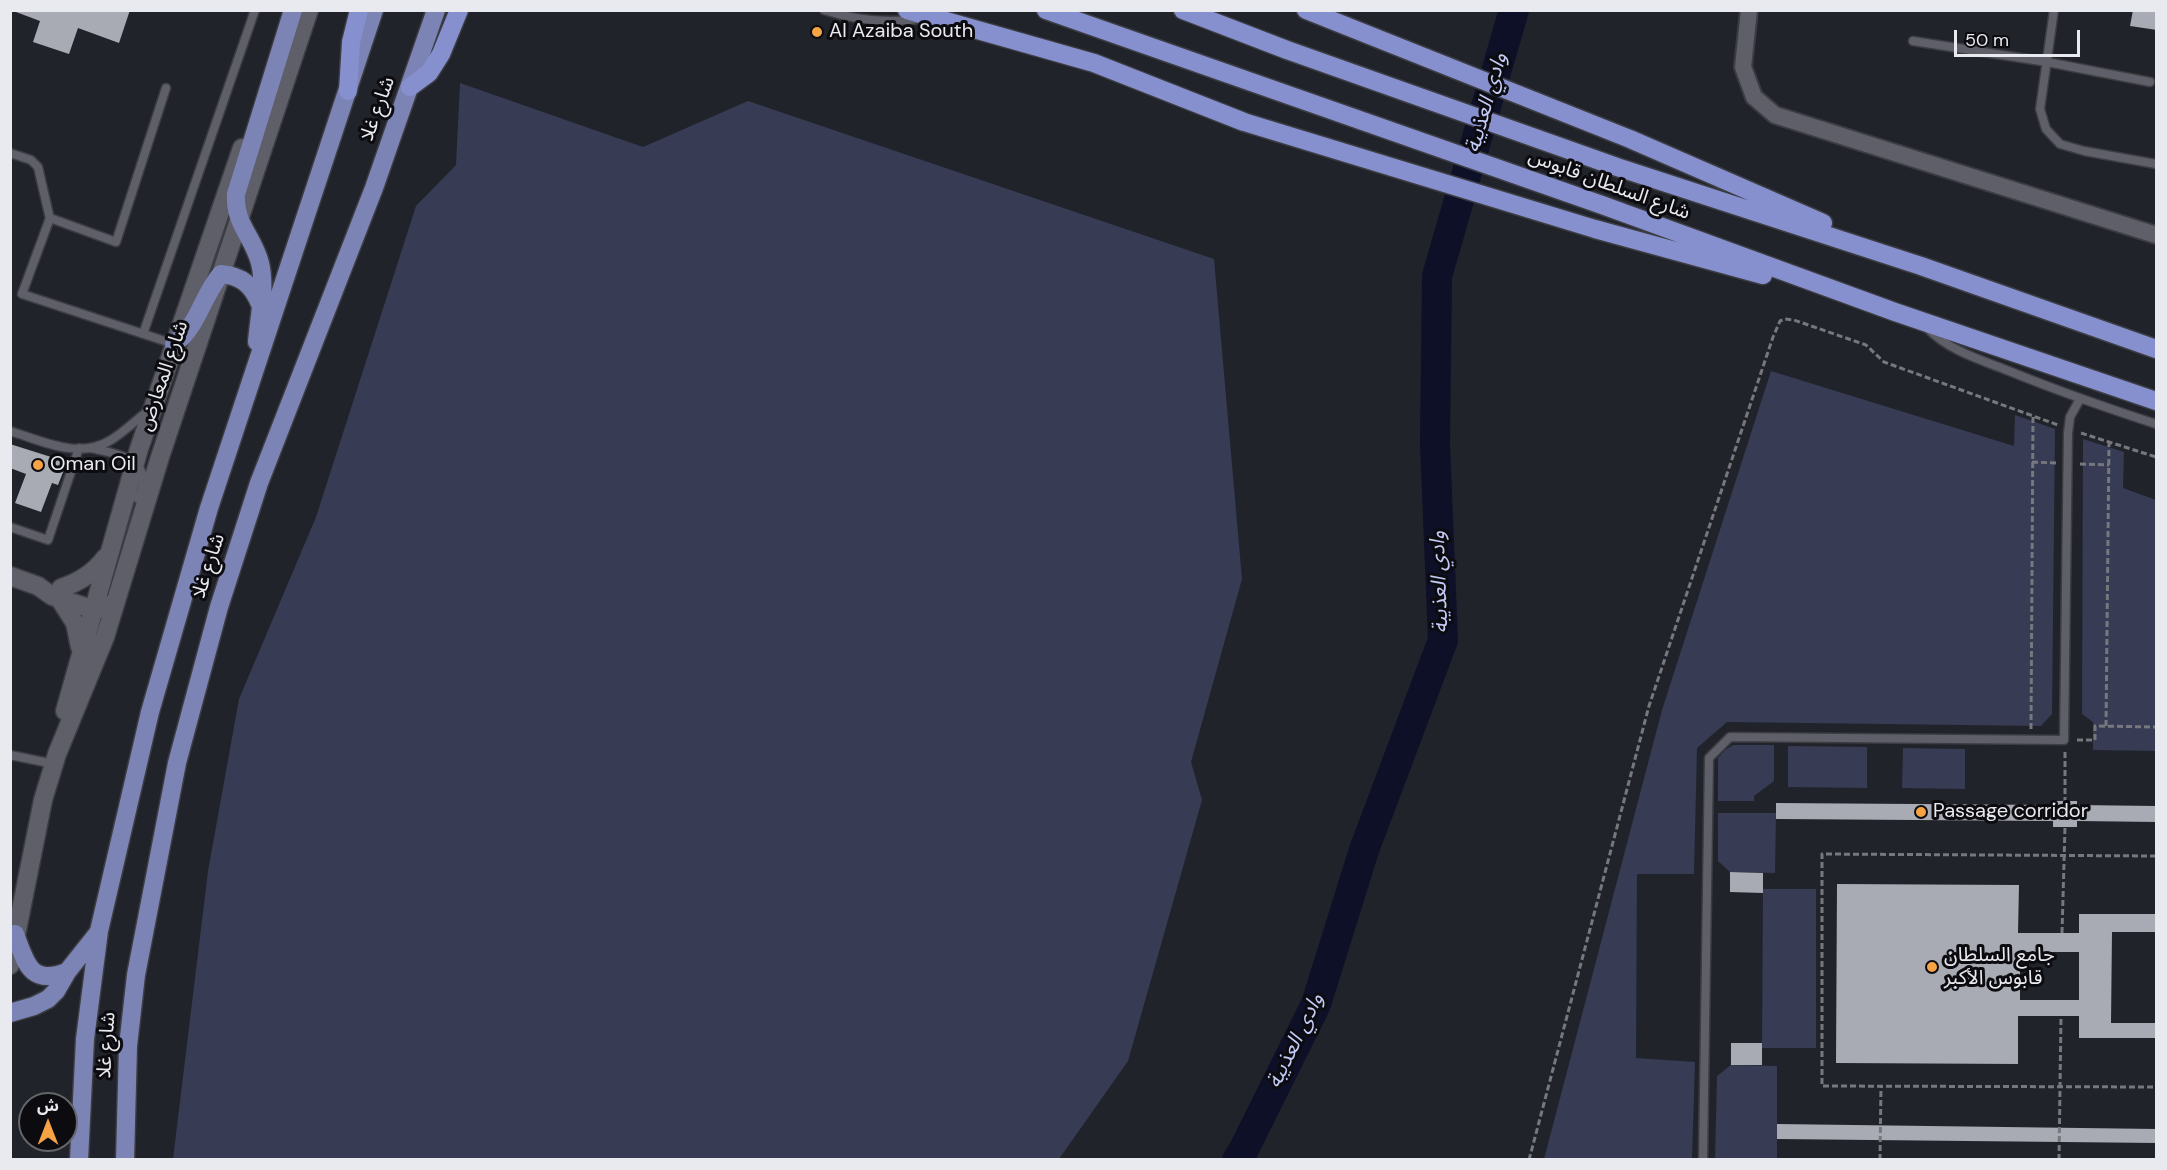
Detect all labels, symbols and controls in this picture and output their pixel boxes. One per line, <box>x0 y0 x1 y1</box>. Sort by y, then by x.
scale bar <box>1957 18 2083 56</box>
place label: Al Azaiba South <box>829 20 973 44</box>
marker: Al Azaiba South <box>810 25 824 39</box>
text: 50 m <box>1965 28 2009 52</box>
water label: وادي العذيبة <box>1461 50 1513 156</box>
street label: شارع غلا <box>355 74 401 144</box>
street label: شارع السلطان قابوس <box>1525 145 1693 225</box>
street label: شارع المعارض <box>134 318 194 434</box>
place label: Oman Oil <box>50 453 136 477</box>
marker: Oman Oil <box>31 458 45 472</box>
water label: وادي العذيبة <box>1426 530 1454 634</box>
street label: شارع غلا <box>187 531 231 601</box>
place label: Passage corridor <box>1933 800 2088 824</box>
marker: Passage corridor <box>1914 805 1928 819</box>
place label: جامع السلطان قابوس الأكبر <box>1944 944 2055 991</box>
marker: جامع السلطان قابوس الأكبر <box>1925 960 1939 974</box>
water label: وادي العذيبة <box>1262 989 1330 1093</box>
street label: شارع غلا <box>93 1011 121 1079</box>
north arrow <box>18 1092 78 1152</box>
text: ش <box>37 1095 59 1116</box>

